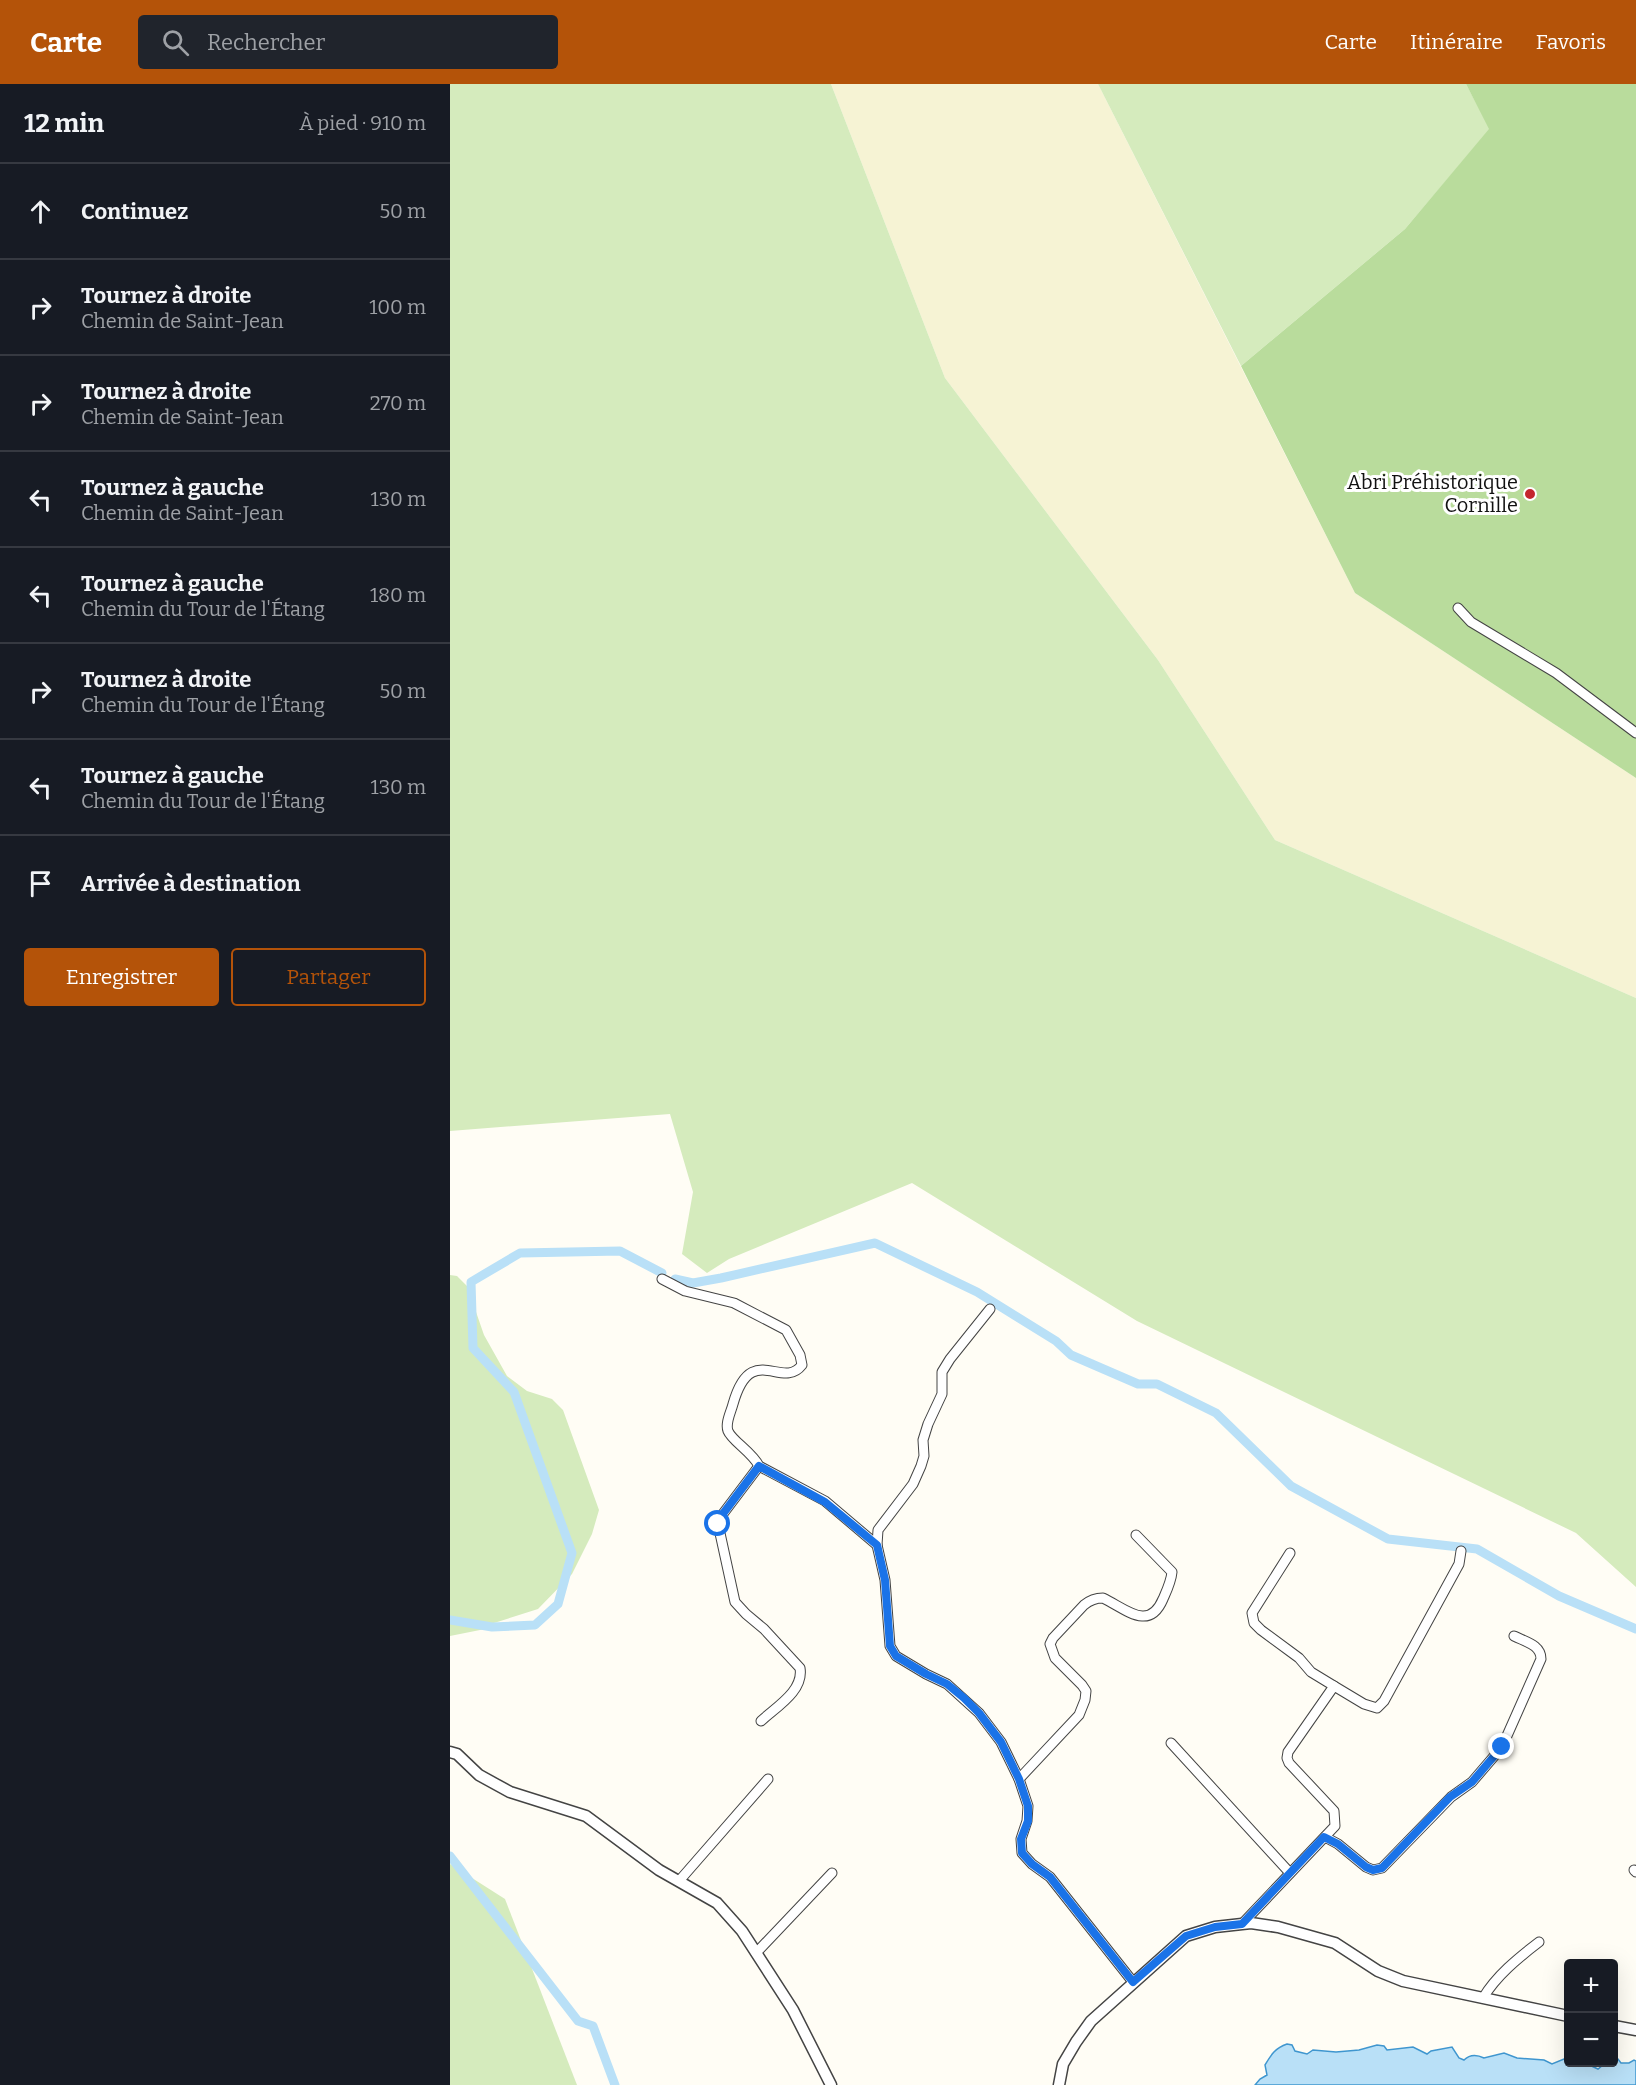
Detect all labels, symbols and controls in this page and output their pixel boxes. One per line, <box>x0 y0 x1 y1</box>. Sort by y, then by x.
search box <box>138 15 558 69</box>
text: Carte <box>30 26 102 59</box>
icon: search <box>159 26 192 59</box>
text: Rechercher <box>207 29 325 56</box>
text: Carte <box>1324 29 1377 55</box>
text: Itinéraire <box>1410 29 1503 55</box>
text: Favoris <box>1536 29 1606 55</box>
text: 12 min <box>24 108 104 139</box>
text: À pied · 910 m <box>299 111 426 135</box>
icon: ahead <box>24 195 57 228</box>
text: Continuez <box>81 198 188 225</box>
text: 50 m <box>379 199 426 223</box>
text: Tournez à droite <box>81 282 251 309</box>
icon: right <box>24 291 57 324</box>
text: 100 m <box>369 295 426 319</box>
text: Chemin de Saint-Jean <box>81 309 284 333</box>
text: Tournez à droite <box>81 378 251 405</box>
icon: right <box>24 387 57 420</box>
text: 270 m <box>370 391 426 415</box>
text: Chemin de Saint-Jean <box>81 405 284 429</box>
place label: Abri Préhistorique Cornille <box>1347 470 1518 517</box>
text: Tournez à gauche <box>81 474 264 501</box>
icon: left <box>24 483 57 516</box>
text: 130 m <box>371 487 426 511</box>
marker: Abri Préhistorique Cornille <box>1523 487 1537 501</box>
text: Chemin de Saint-Jean <box>81 501 284 525</box>
text: Tournez à gauche <box>81 570 264 597</box>
icon: left <box>24 579 57 612</box>
text: 180 m <box>370 583 426 607</box>
text: Chemin du Tour de l'Étang <box>81 597 325 621</box>
text: Tournez à droite <box>81 666 251 693</box>
icon: right <box>24 675 57 708</box>
text: 50 m <box>379 679 426 703</box>
text: Chemin du Tour de l'Étang <box>81 693 325 717</box>
text: Tournez à gauche <box>81 762 264 789</box>
icon: left <box>24 771 57 804</box>
text: 130 m <box>371 775 426 799</box>
text: Chemin du Tour de l'Étang <box>81 789 325 813</box>
icon: arrive <box>24 867 57 900</box>
text: Arrivée à destination <box>81 870 301 897</box>
button: Enregistrer <box>24 948 219 1006</box>
button: Partager <box>231 948 426 1006</box>
route start <box>704 1510 730 1536</box>
route end <box>1488 1733 1514 1759</box>
map controls <box>1564 1959 1618 2067</box>
button: + <box>1564 1959 1618 2013</box>
button: − <box>1564 2013 1618 2067</box>

